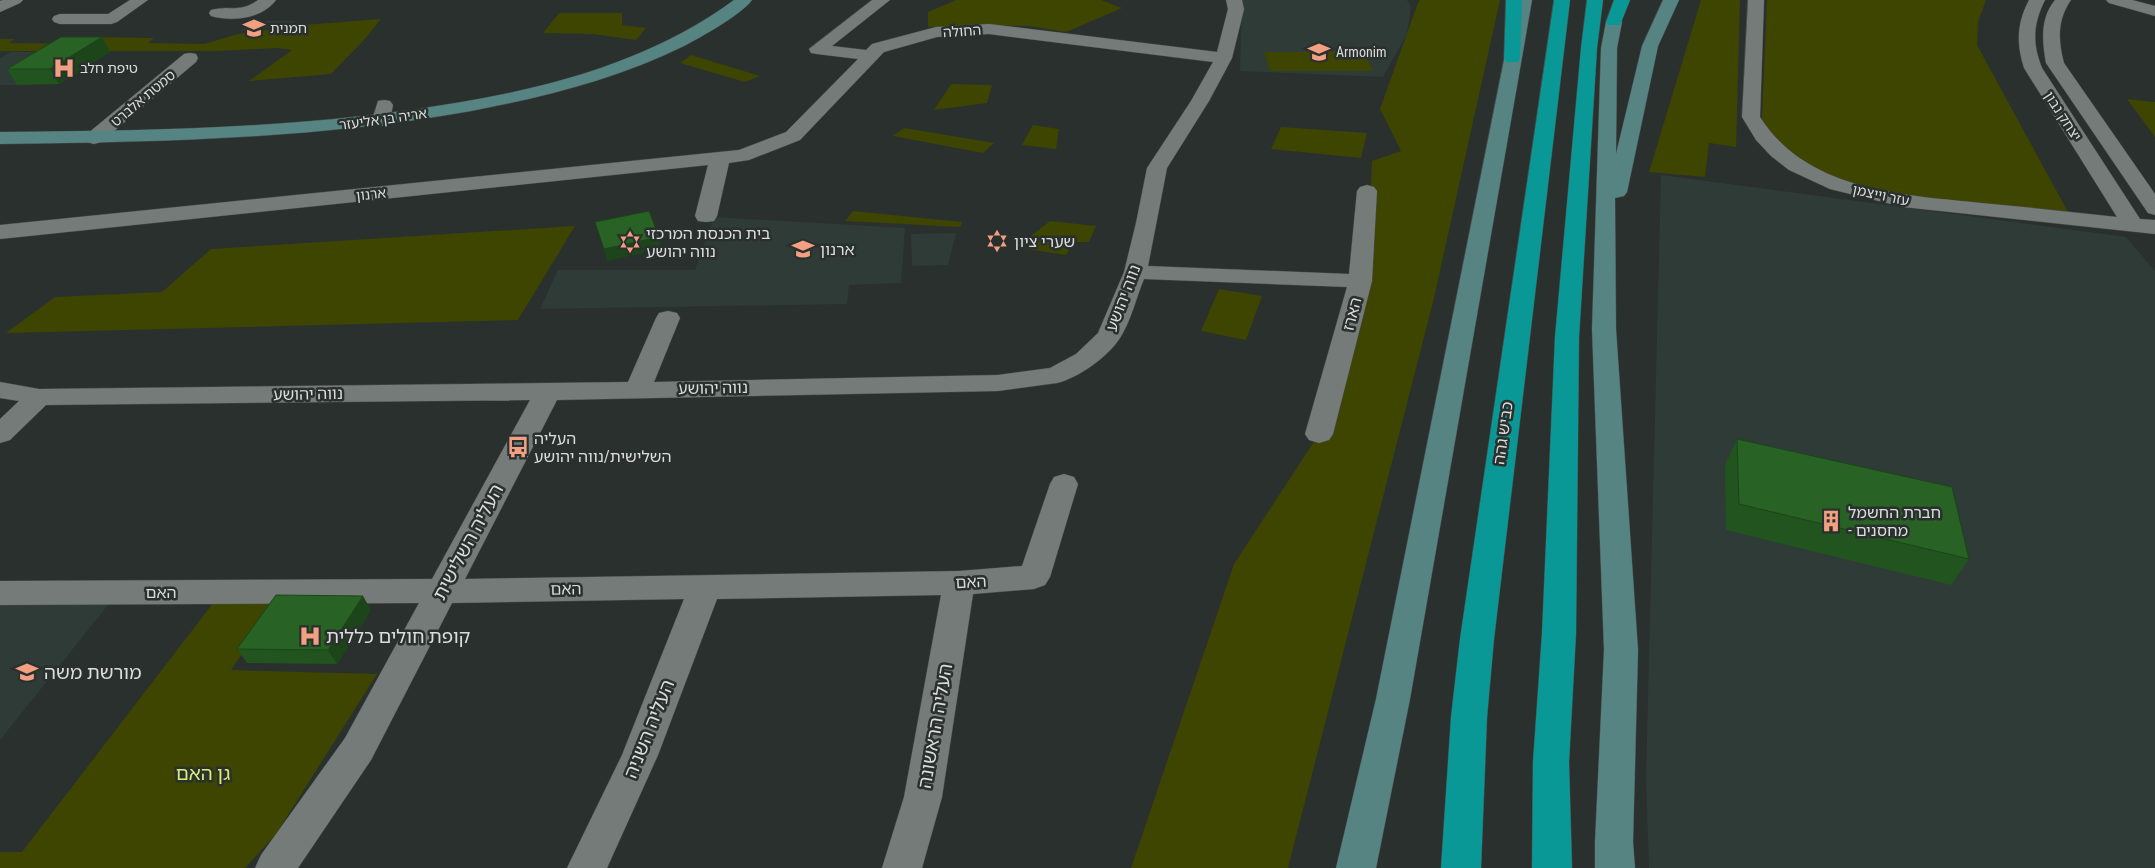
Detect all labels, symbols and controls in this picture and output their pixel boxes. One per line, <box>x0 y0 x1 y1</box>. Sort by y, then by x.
school or university icon: חמנית <box>241 15 267 41</box>
place label: חמנית <box>270 20 307 36</box>
street label: החולה <box>942 22 982 40</box>
school or university icon: Armonim <box>1306 39 1332 65</box>
place label: Armonim <box>1336 44 1386 60</box>
hospital icon: טיפת חלב <box>51 55 77 81</box>
place label: טיפת חלב <box>80 60 138 76</box>
street label: סמטת אלברט <box>108 66 178 130</box>
street label: יצחק נבון <box>2041 88 2085 144</box>
street label: אריה בן אליעזר <box>338 105 428 133</box>
street label: עזר וייצמן <box>1851 181 1911 209</box>
street label: ארנון <box>355 184 387 204</box>
place label: בית הכנסת המרכזי נווה יהושע <box>646 224 770 261</box>
synagogue icon: שערי ציון <box>984 228 1010 254</box>
synagogue icon: בית הכנסת המרכזי נווה יהושע <box>617 229 643 255</box>
place label: שערי ציון <box>1014 232 1075 251</box>
school or university icon: ארנון <box>790 236 816 262</box>
place label: ארנון <box>820 240 855 259</box>
street label: נווה יהושע <box>1102 262 1144 334</box>
street label: הארז <box>1338 295 1366 333</box>
street label: נווה יהושע <box>678 378 748 398</box>
street label: נווה יהושע <box>273 384 343 404</box>
street label: כביש גהה <box>1489 400 1517 466</box>
place label: העליה השלישית/נווה יהושע <box>534 429 672 466</box>
bus stop icon: העליה השלישית/נווה יהושע <box>505 434 531 460</box>
street label: העליה השלישית <box>428 480 508 604</box>
place label: חברת החשמל - מחסנים <box>1848 503 1941 540</box>
building icon: חברת החשמל - מחסנים <box>1818 508 1844 534</box>
street label: האם <box>955 572 987 592</box>
street label: האם <box>550 579 582 599</box>
street label: האם <box>145 583 177 602</box>
hospital icon: קופת חולים כללית <box>297 623 323 649</box>
place label: קופת חולים כללית <box>326 625 471 648</box>
school or university icon: מורשת משה <box>14 659 40 685</box>
place label: מורשת משה <box>44 661 142 684</box>
street label: העליה הראשונה <box>913 662 957 790</box>
street label: העליה השניה <box>619 676 679 782</box>
park label: גן האם <box>176 762 230 785</box>

